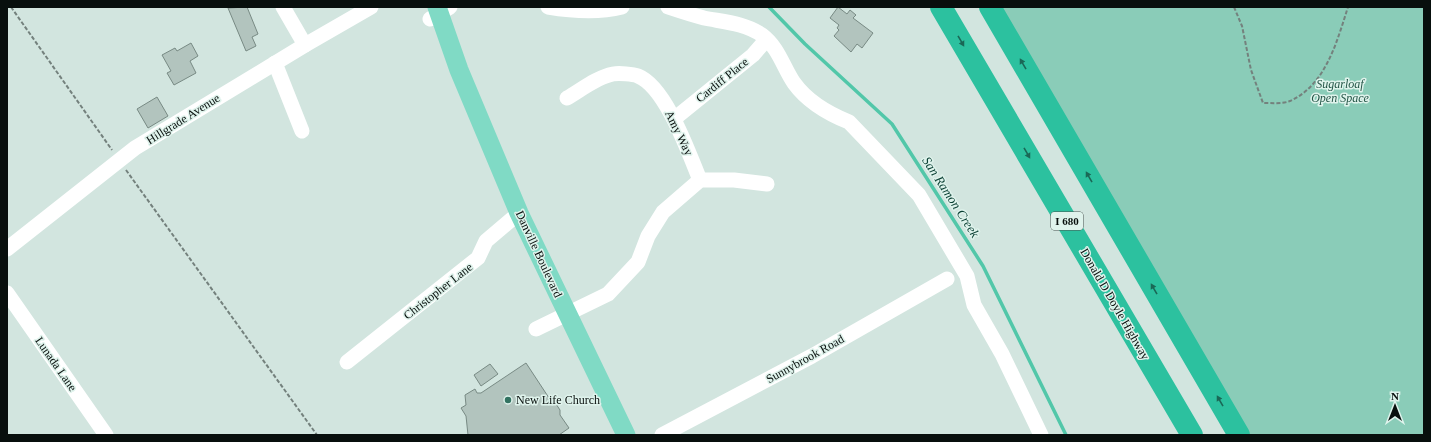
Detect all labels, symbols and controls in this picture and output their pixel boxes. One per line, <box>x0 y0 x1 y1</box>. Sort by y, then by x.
one-way arrow <box>957 35 964 47</box>
street label: Cardiff Place <box>693 55 751 105</box>
one-way arrow <box>1020 59 1027 70</box>
park label: Sugarloaf Open Space <box>1311 77 1369 105</box>
street label: Hillgrade Avenue <box>144 91 222 147</box>
street label: Amy Way <box>662 108 696 158</box>
one-way arrow <box>1023 147 1030 159</box>
water label: San Ramon Creek <box>919 154 983 240</box>
one-way arrow <box>1085 171 1092 183</box>
street label: Danville Boulevard <box>513 208 565 300</box>
road number: I 680 <box>1051 212 1083 230</box>
street label: Donald D Doyle Highway <box>1077 246 1153 362</box>
street label: Christopher Lane <box>401 260 475 322</box>
one-way arrow <box>1151 283 1158 295</box>
street label: Sunnybrook Road <box>764 332 846 386</box>
street label: Lunada Lane <box>32 334 80 394</box>
north arrow <box>1375 386 1415 426</box>
text: N <box>1391 390 1399 402</box>
place label: New Life Church <box>516 393 600 407</box>
marker: New Life Church <box>503 395 513 405</box>
one-way arrow <box>1216 395 1223 407</box>

